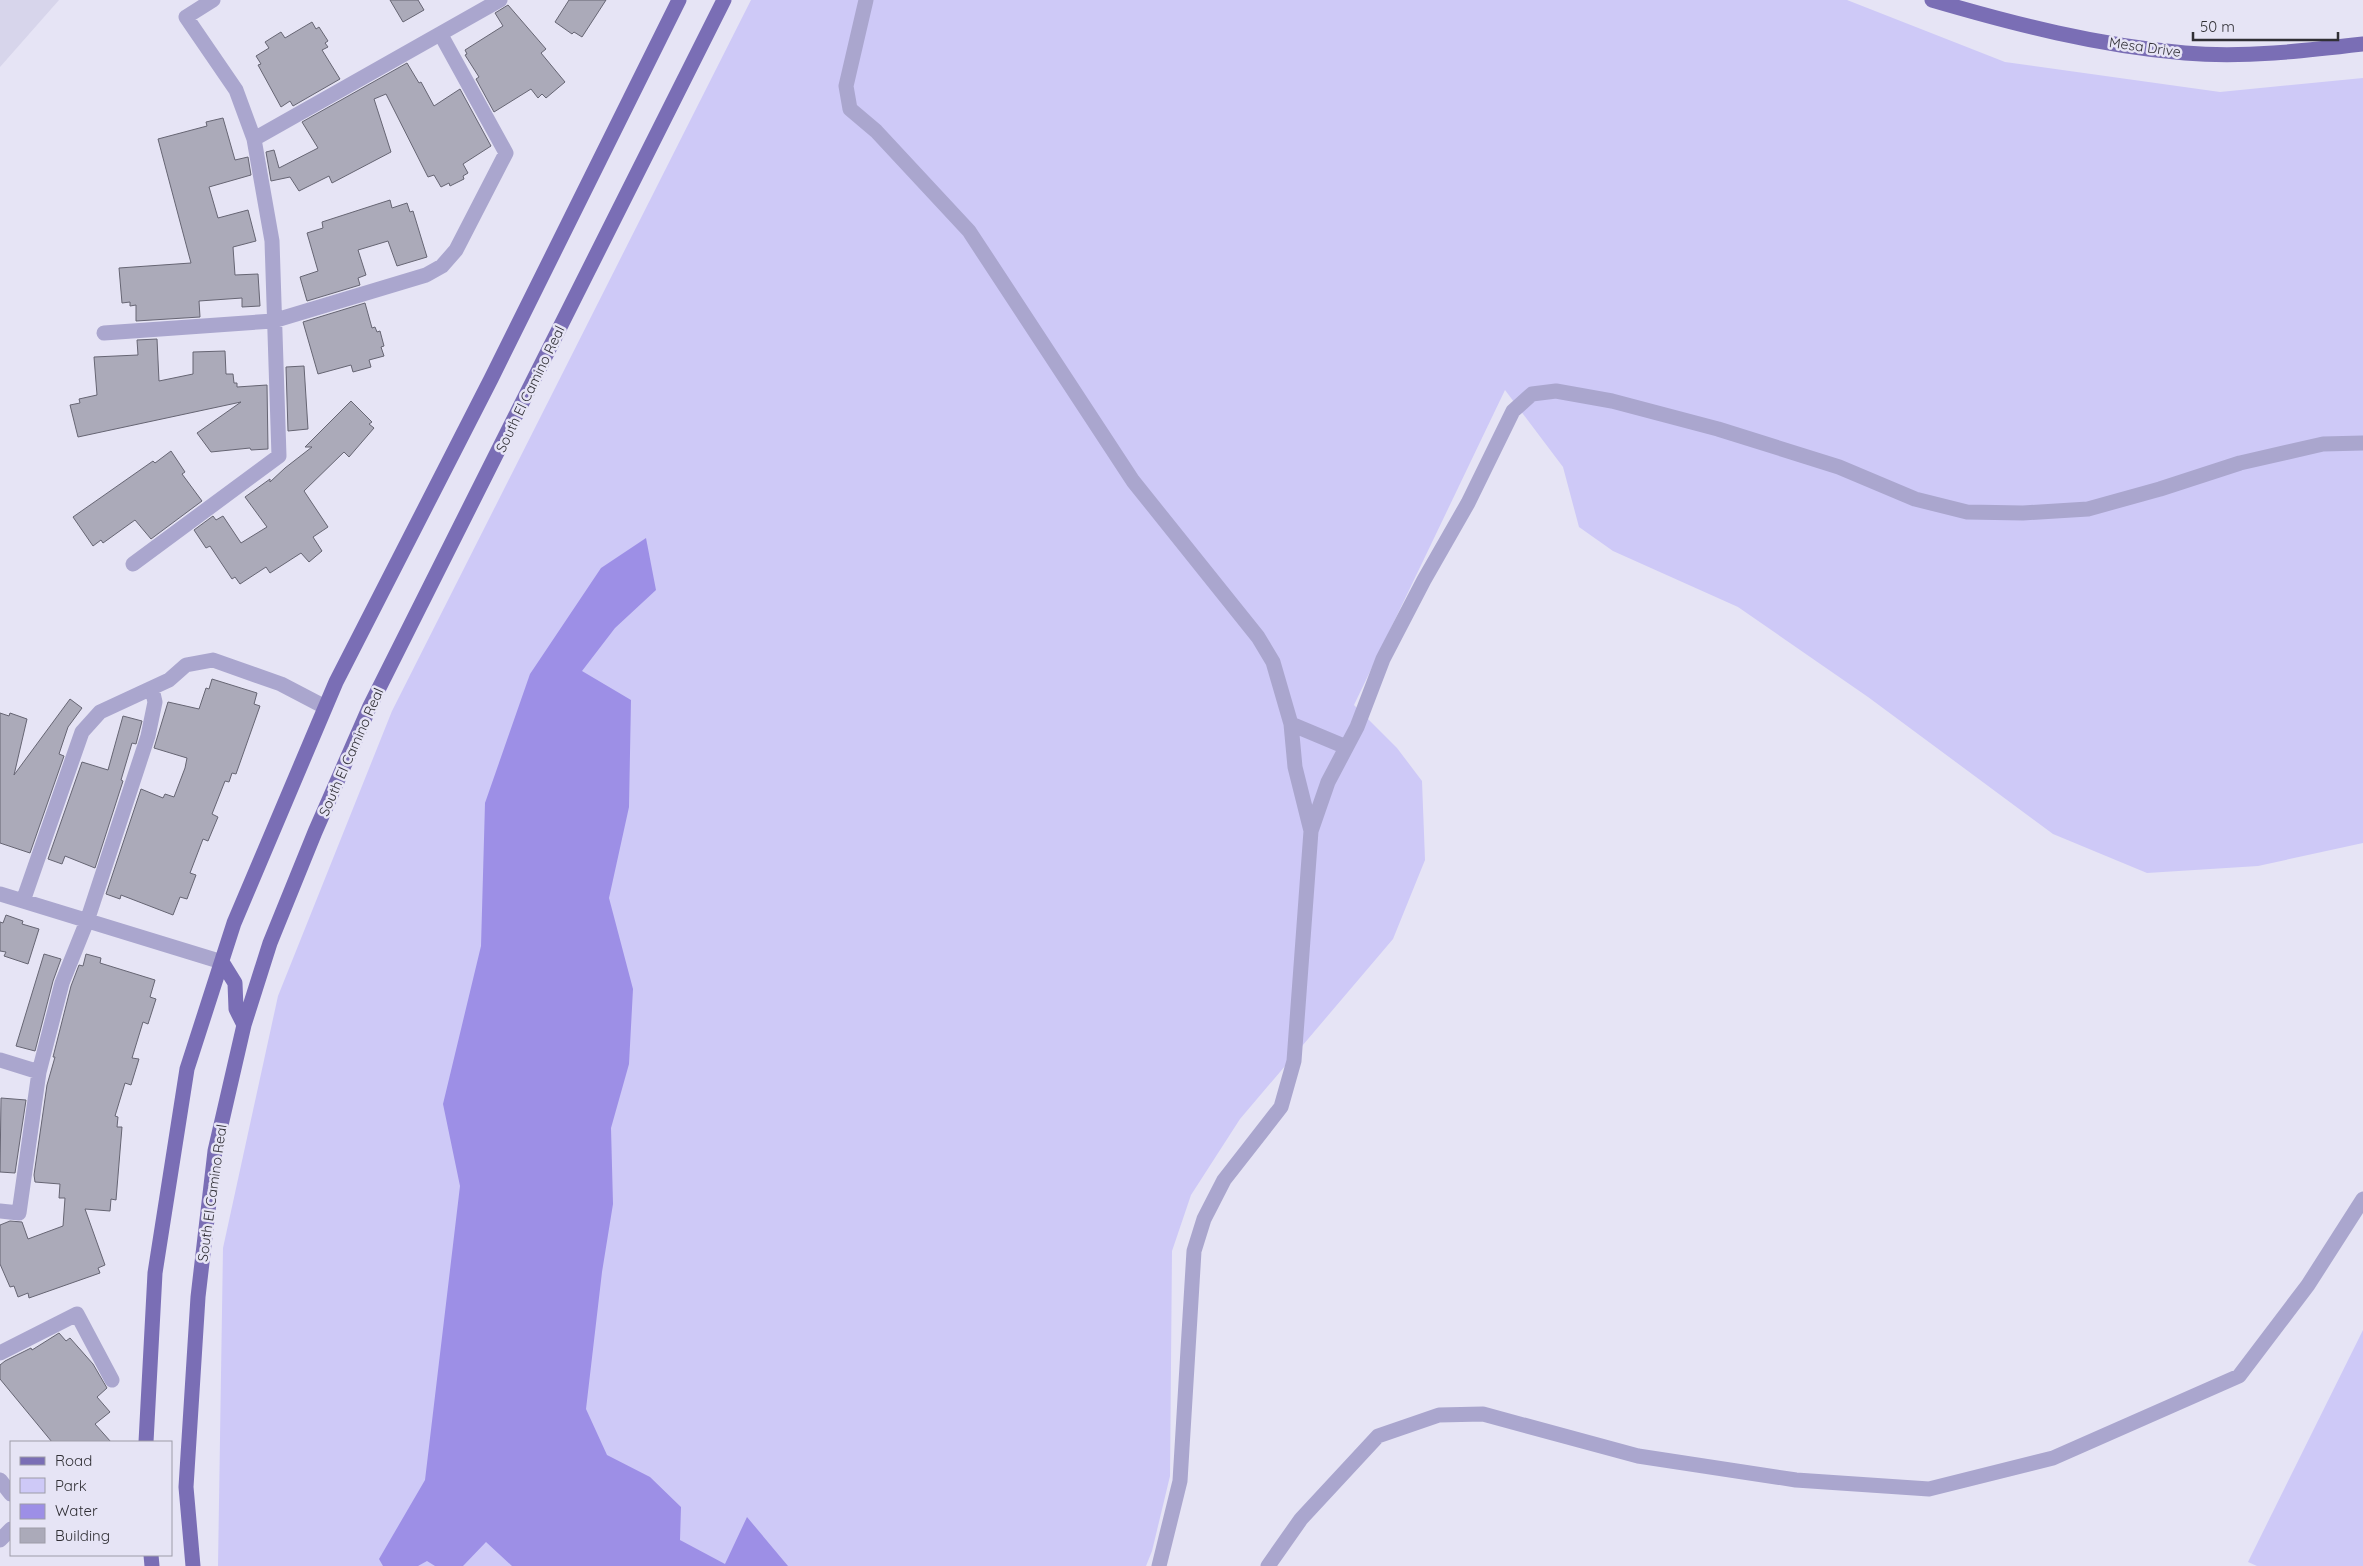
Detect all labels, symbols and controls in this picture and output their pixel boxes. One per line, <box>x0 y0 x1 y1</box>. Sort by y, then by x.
scale bar <box>2193 10 2338 42</box>
text: 50 m <box>2200 17 2235 36</box>
street label: Mesa Drive <box>2108 33 2182 61</box>
street label: South El Camino Real <box>492 323 568 455</box>
street label: South El Camino Real <box>315 685 387 819</box>
street label: South El Camino Real <box>193 1123 231 1263</box>
legend <box>10 1441 172 1556</box>
text: Road <box>55 1451 92 1470</box>
text: Park <box>55 1476 87 1495</box>
text: Water <box>55 1501 98 1520</box>
text: Building <box>55 1526 110 1545</box>

